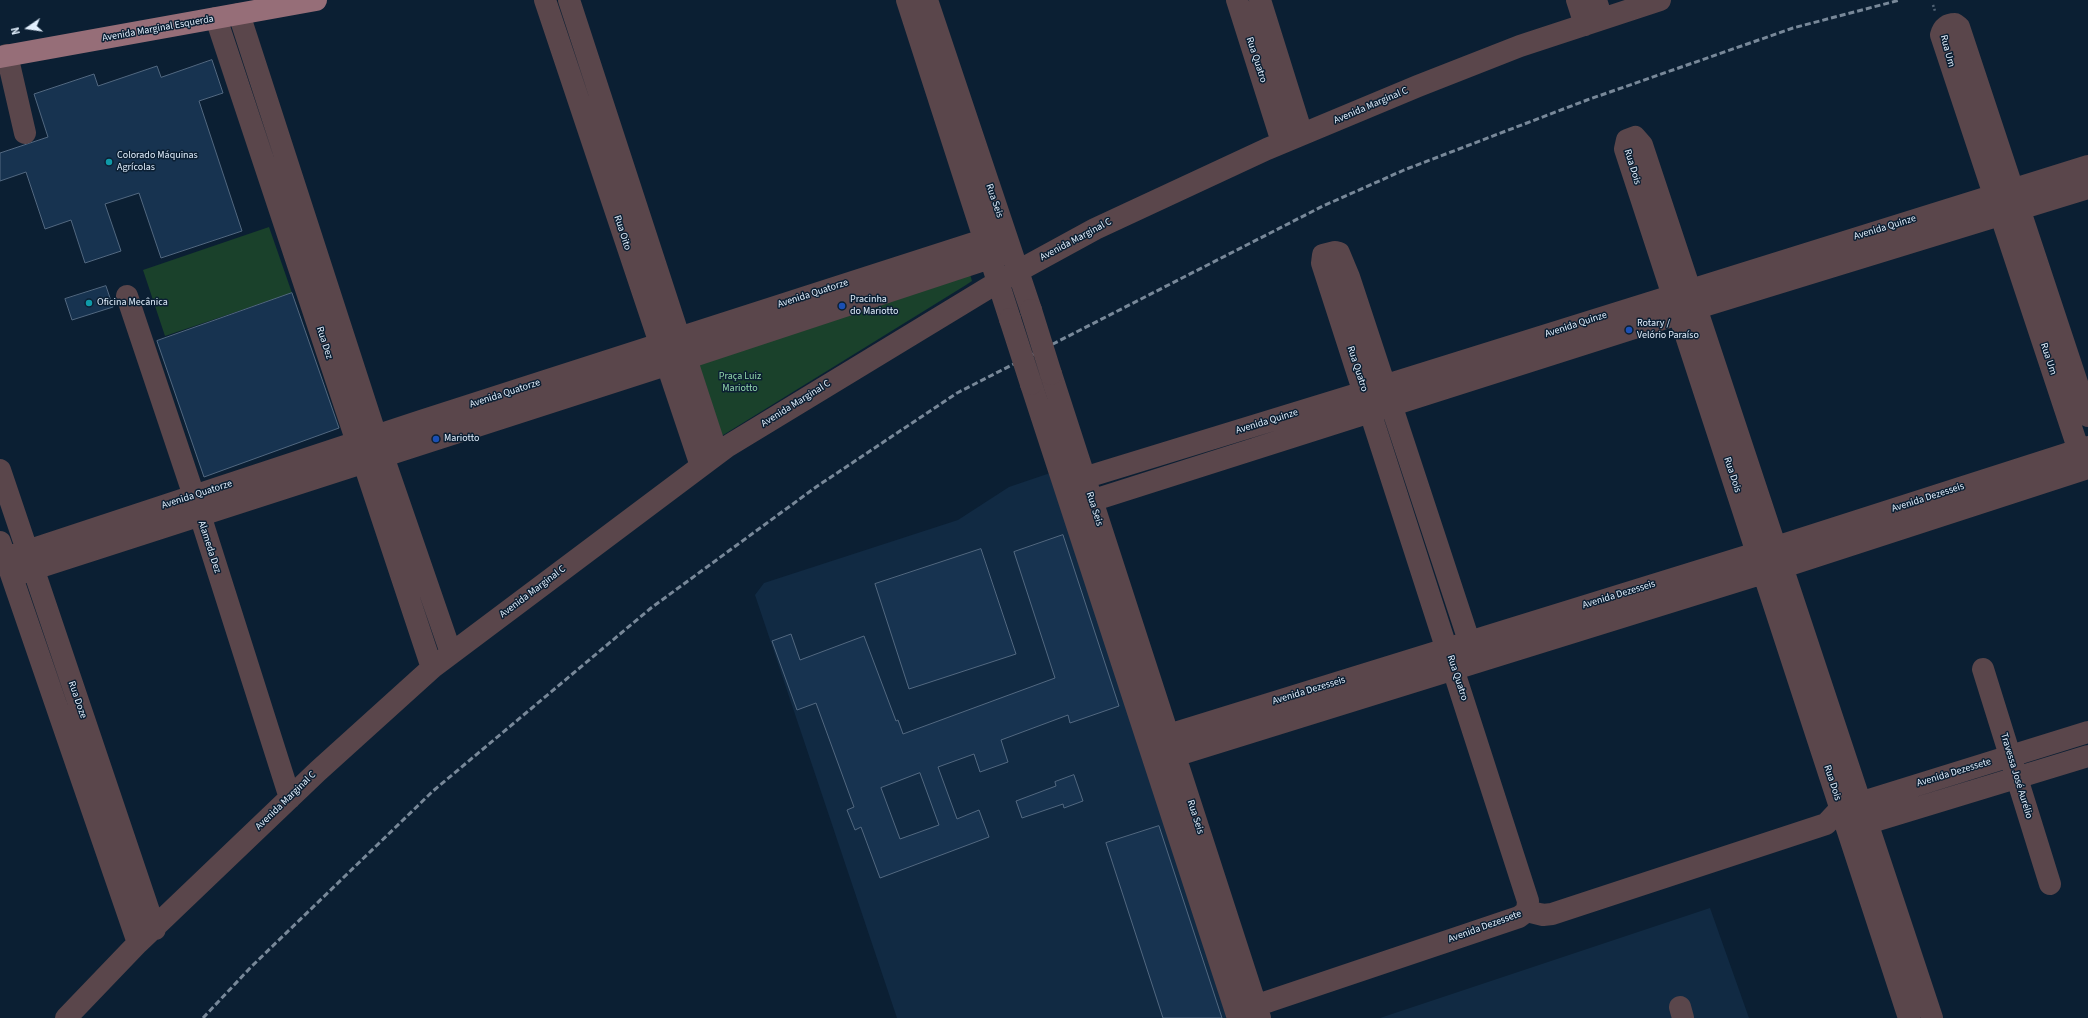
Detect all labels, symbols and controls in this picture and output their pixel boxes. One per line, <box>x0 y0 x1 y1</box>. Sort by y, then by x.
north arrow <box>8 8 48 48</box>
street label: Avenida Marginal Esquerda <box>101 13 215 45</box>
text: N <box>8 26 24 36</box>
street label: Rua Um <box>1937 34 1957 68</box>
street label: Rua Quatro <box>1243 36 1269 84</box>
street label: Avenida Marginal C <box>1332 85 1410 127</box>
street label: Rua Dois <box>1621 148 1643 186</box>
place label: Colorado Máquinas Agrícolas <box>117 150 198 174</box>
marker: Colorado Máquinas Agrícolas <box>104 157 114 167</box>
street label: Rua Seis <box>983 182 1005 220</box>
street label: Avenida Quinze <box>1852 213 1918 243</box>
street label: Rua Oito <box>611 214 633 252</box>
street label: Avenida Marginal C <box>1038 216 1114 264</box>
street label: Avenida Quatorze <box>776 277 850 311</box>
place label: Pracinha do Mariotto <box>850 294 898 318</box>
place label: Oficina Mecânica <box>97 297 168 309</box>
marker: Oficina Mecânica <box>84 298 94 308</box>
marker: Pracinha do Mariotto <box>837 301 847 311</box>
street label: Avenida Quinze <box>1543 309 1609 341</box>
place label: Rotary / Velório Paraíso <box>1637 318 1699 342</box>
street label: Rua Dez <box>313 325 335 361</box>
marker: Rotary / Velório Paraíso <box>1624 325 1634 335</box>
street label: Rua Um <box>2037 341 2059 377</box>
street label: Rua Quatro <box>1344 345 1370 393</box>
park label: Praça Luiz Mariotto <box>719 371 761 394</box>
street label: Avenida Quatorze <box>468 377 542 411</box>
street label: Avenida Marginal C <box>759 378 833 430</box>
street label: Avenida Quinze <box>1234 407 1300 437</box>
place label: Mariotto <box>444 433 479 445</box>
marker: Mariotto <box>431 434 441 444</box>
street label: Rua Dois <box>1721 456 1743 494</box>
street label: Avenida Quatorze <box>160 478 234 512</box>
street label: Avenida Dezesseis <box>1890 481 1966 515</box>
street label: Rua Seis <box>1083 490 1105 528</box>
street label: Alameda Dez <box>195 519 223 575</box>
street label: Avenida Marginal C <box>498 563 568 621</box>
street label: Avenida Dezesseis <box>1581 578 1657 612</box>
street label: Rua Quatro <box>1444 654 1470 702</box>
street label: Avenida Dezesseis <box>1271 674 1347 708</box>
street label: Rua Doze <box>65 680 89 720</box>
street label: Travessa José Aurélio <box>1997 732 2035 820</box>
street label: Avenida Dezessete <box>1915 756 1993 790</box>
street label: Rua Dois <box>1821 764 1843 802</box>
street label: Avenida Marginal C <box>253 769 319 833</box>
street label: Rua Seis <box>1184 798 1206 836</box>
street label: Avenida Dezessete <box>1447 908 1523 946</box>

